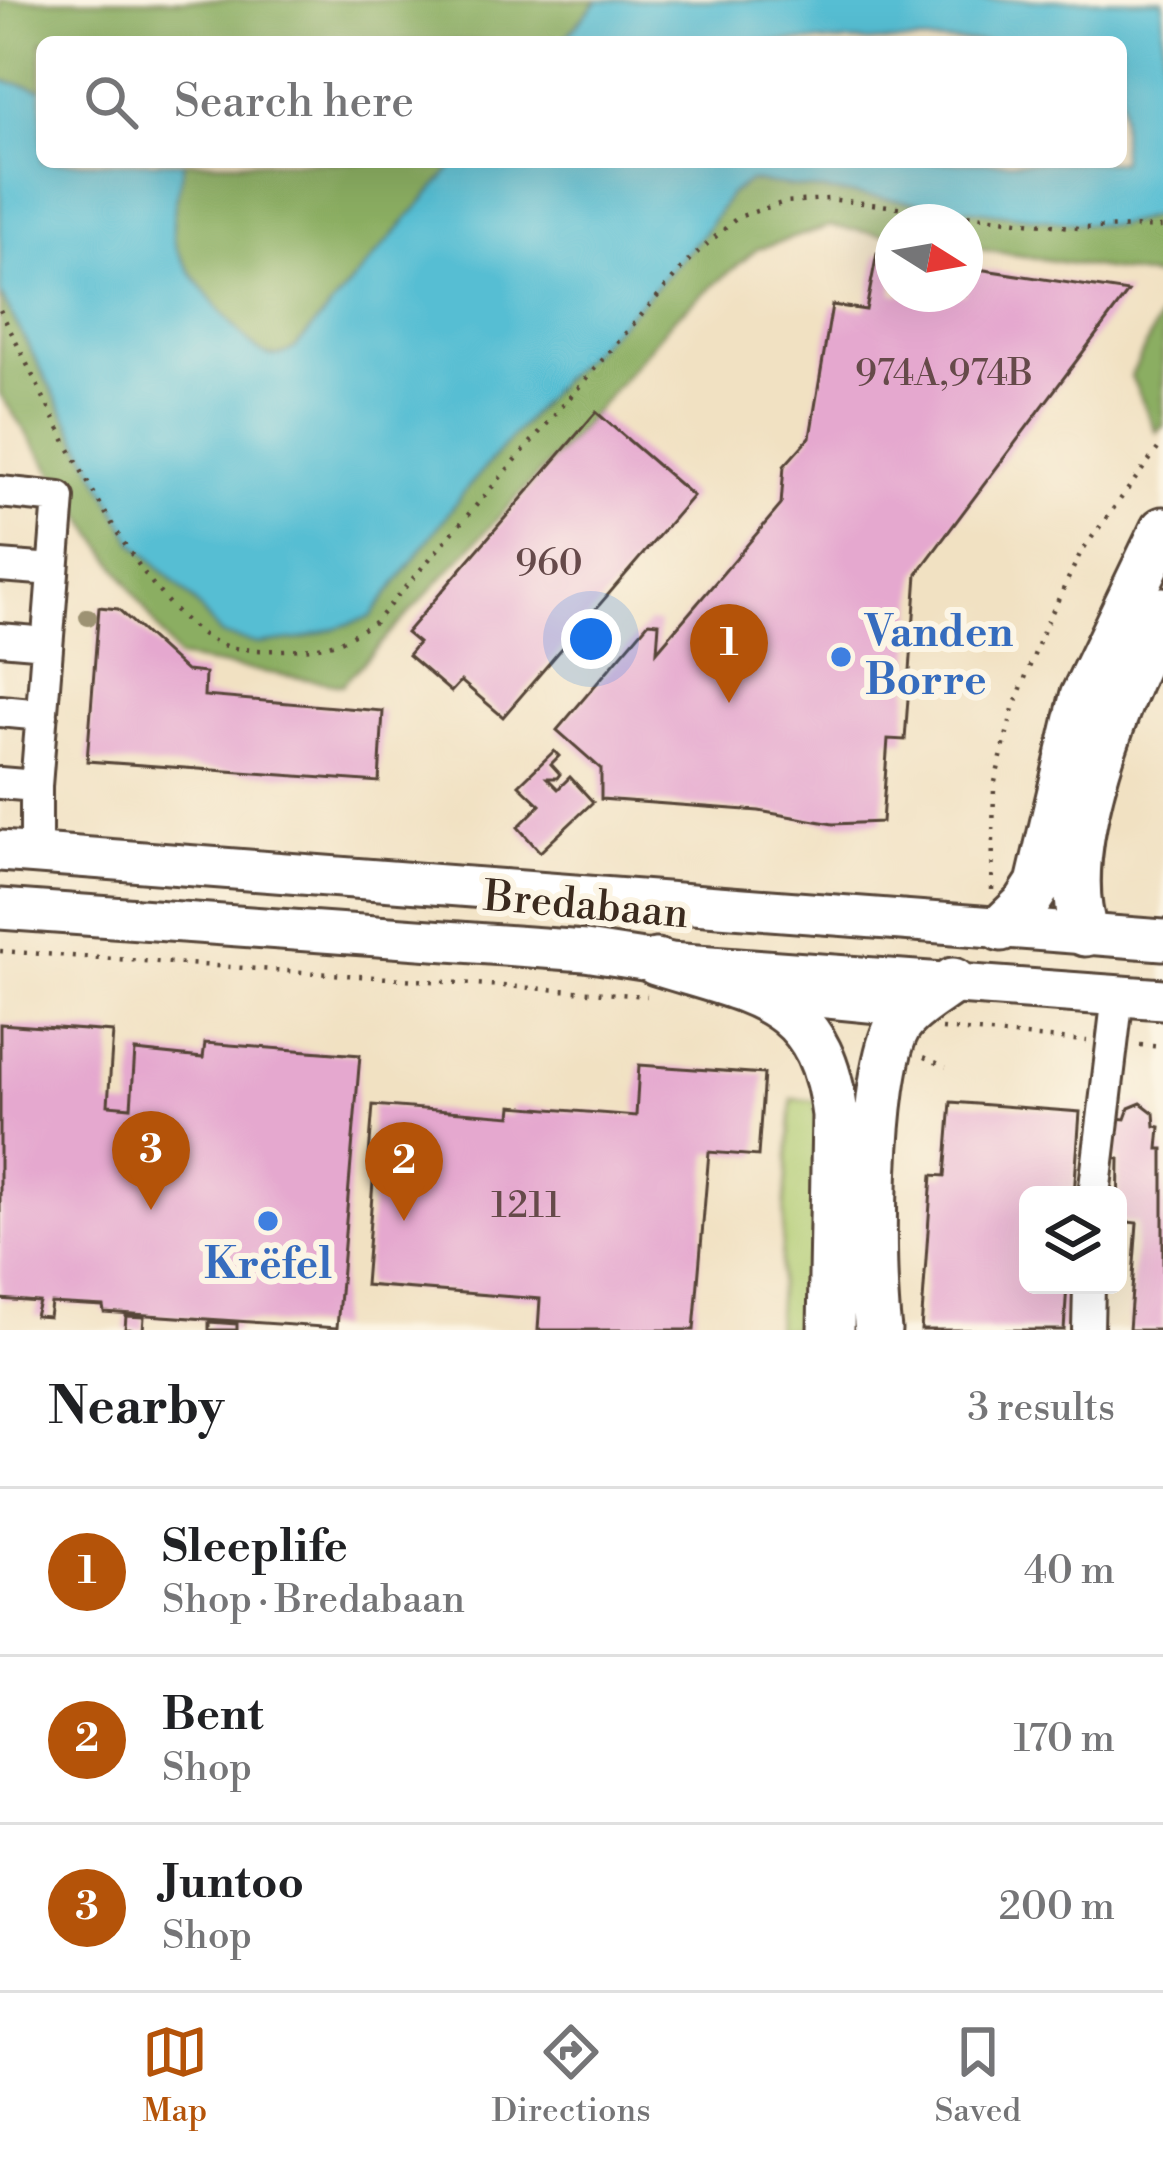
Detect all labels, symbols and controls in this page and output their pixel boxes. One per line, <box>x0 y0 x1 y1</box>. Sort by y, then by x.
search box <box>36 36 1127 168</box>
icon: search <box>78 69 144 135</box>
text: Search here <box>174 74 414 131</box>
north arrow <box>875 204 983 312</box>
house number: 974A,974B <box>855 352 1033 397</box>
house number: 960 <box>515 542 583 587</box>
pin: 1 <box>690 604 768 703</box>
place label: Vanden Borre <box>863 607 1013 708</box>
your location <box>561 609 621 669</box>
marker: Vanden Borre <box>828 644 854 670</box>
street label: Bredabaan <box>481 871 690 941</box>
pin: 3 <box>112 1111 190 1210</box>
pin: 2 <box>365 1122 443 1221</box>
house number: 1211 <box>491 1184 561 1229</box>
map controls <box>1019 1186 1127 1294</box>
button: layers <box>1019 1186 1127 1294</box>
marker: Krëfel <box>255 1208 281 1234</box>
place label: Krëfel <box>204 1239 332 1292</box>
text: Nearby <box>48 1376 224 1440</box>
text: 3 results <box>967 1384 1115 1433</box>
text: Sleeplife <box>162 1519 348 1576</box>
text: 1 <box>78 1547 96 1596</box>
text: 40 m <box>1024 1547 1115 1596</box>
text: Shop · Bredabaan <box>162 1576 465 1625</box>
text: Bent <box>162 1687 264 1744</box>
text: 2 <box>75 1715 99 1764</box>
text: 170 m <box>1013 1715 1115 1764</box>
text: Shop <box>162 1744 252 1793</box>
text: Juntoo <box>162 1855 304 1912</box>
text: 3 <box>75 1883 99 1932</box>
text: 200 m <box>999 1883 1115 1932</box>
text: Shop <box>162 1912 252 1961</box>
tab: Map <box>142 2019 208 2132</box>
tab: Directions <box>492 2019 651 2132</box>
tab: Saved <box>934 2019 1021 2132</box>

